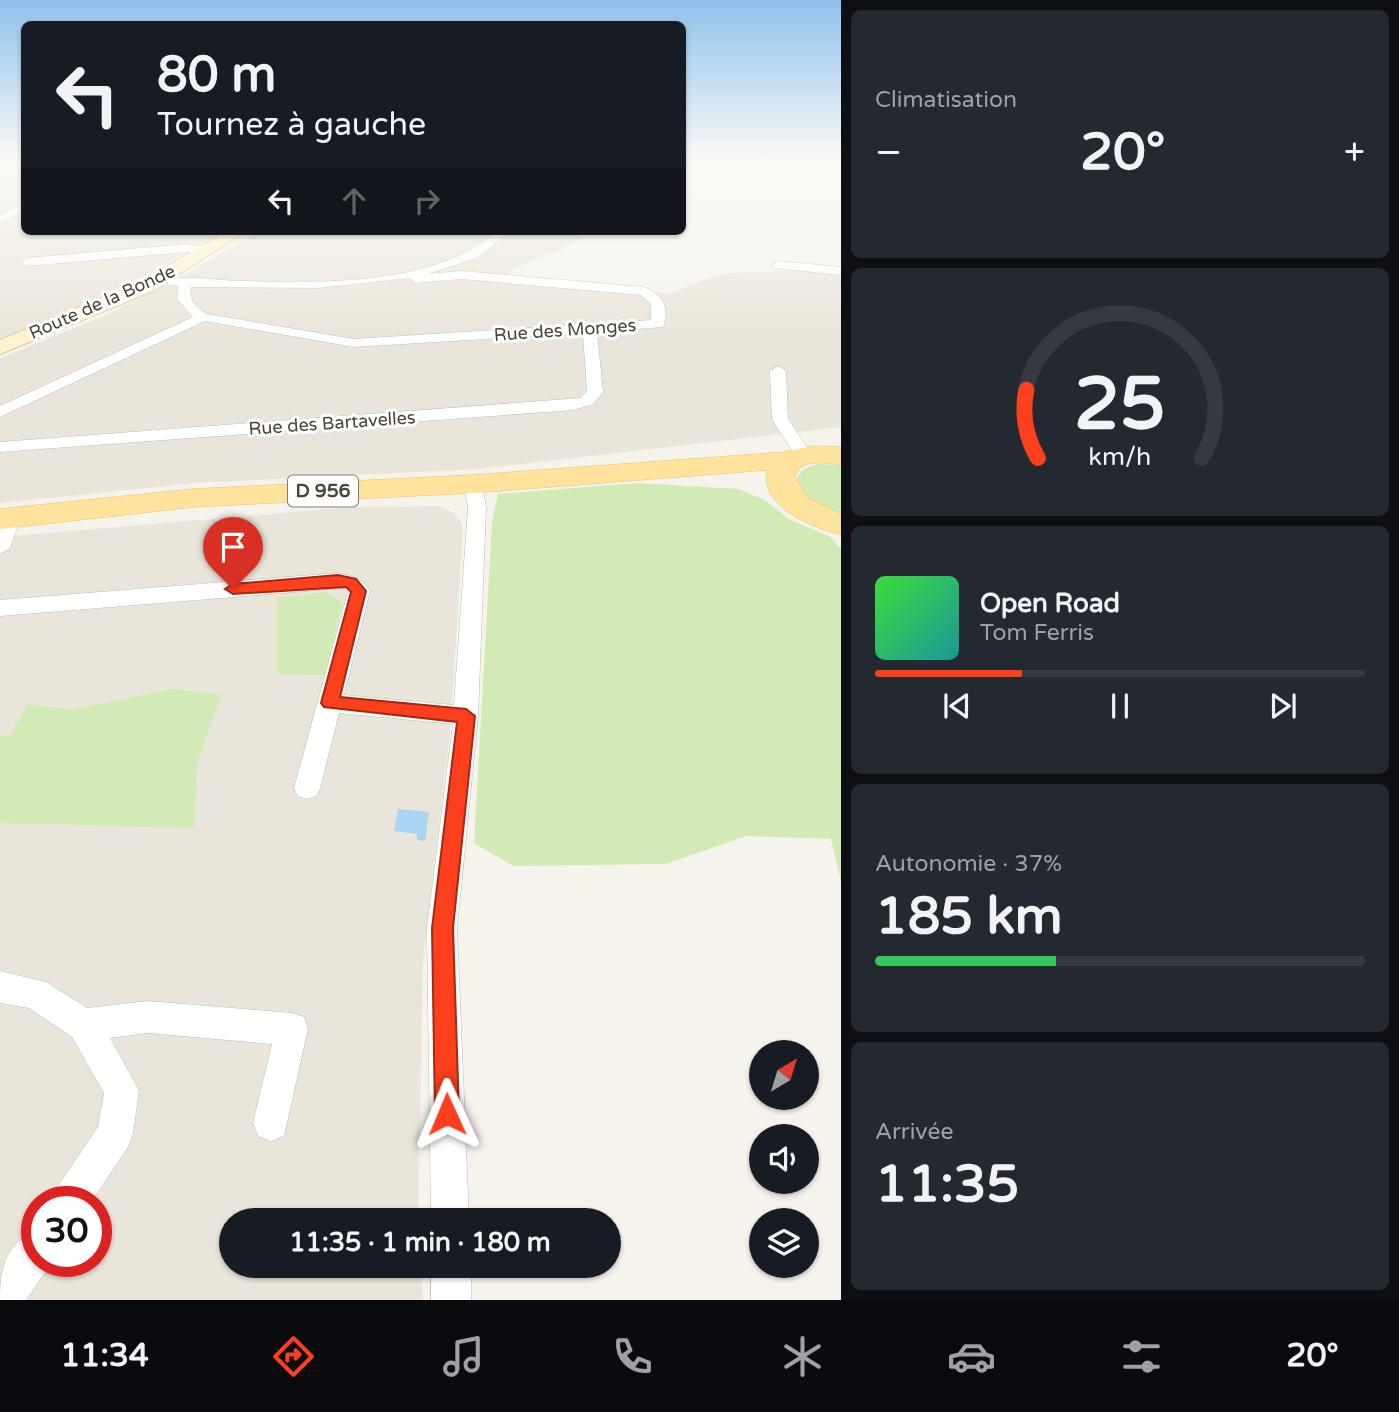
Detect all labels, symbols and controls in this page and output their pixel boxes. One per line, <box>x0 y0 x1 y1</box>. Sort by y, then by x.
text: 80 m <box>157 46 276 105</box>
icon: left <box>42 49 133 140</box>
text: Climatisation <box>875 86 1017 114</box>
text: Tournez à gauche <box>157 106 426 144</box>
text: 20° <box>1080 121 1165 184</box>
text: − <box>875 130 902 176</box>
text: + <box>1344 130 1365 176</box>
icon: left <box>262 182 300 220</box>
icon: ahead <box>335 182 373 220</box>
icon: right <box>408 182 446 220</box>
street label: Route de la Bonde <box>25 260 179 344</box>
street label: Rue des Monges <box>493 314 637 346</box>
text: 25 <box>1074 361 1166 449</box>
street label: Rue des Bartavelles <box>248 406 416 440</box>
text: km/h <box>1089 442 1151 472</box>
road number: D 956 <box>288 476 358 506</box>
pin <box>203 517 263 589</box>
icon: arrive <box>214 528 252 566</box>
text: Open Road <box>980 588 1120 619</box>
text: Tom Ferris <box>980 619 1094 647</box>
icon: previous <box>938 687 976 725</box>
icon: pause <box>1101 687 1139 725</box>
icon: next <box>1264 687 1302 725</box>
text: Autonomie · 37% <box>875 850 1062 878</box>
text: 185 km <box>875 885 1063 948</box>
north arrow <box>749 1040 819 1110</box>
map controls <box>749 1040 819 1278</box>
position arrow <box>410 1077 484 1151</box>
text: Arrivée <box>875 1118 953 1146</box>
button: sound <box>749 1124 819 1194</box>
text: 11:35 <box>875 1153 1019 1216</box>
speed limit sign: 30 <box>21 1186 112 1277</box>
button: layers <box>749 1208 819 1278</box>
text: 11:35 · 1 min · 180 m <box>289 1227 551 1258</box>
icon: directions <box>269 1332 318 1381</box>
icon: music <box>439 1332 488 1381</box>
icon: phone <box>608 1332 657 1381</box>
icon: climate <box>778 1332 827 1381</box>
icon: car <box>947 1332 996 1381</box>
icon: filters <box>1117 1332 1166 1381</box>
text: 11:34 <box>60 1337 149 1375</box>
text: 20° <box>1286 1337 1339 1375</box>

